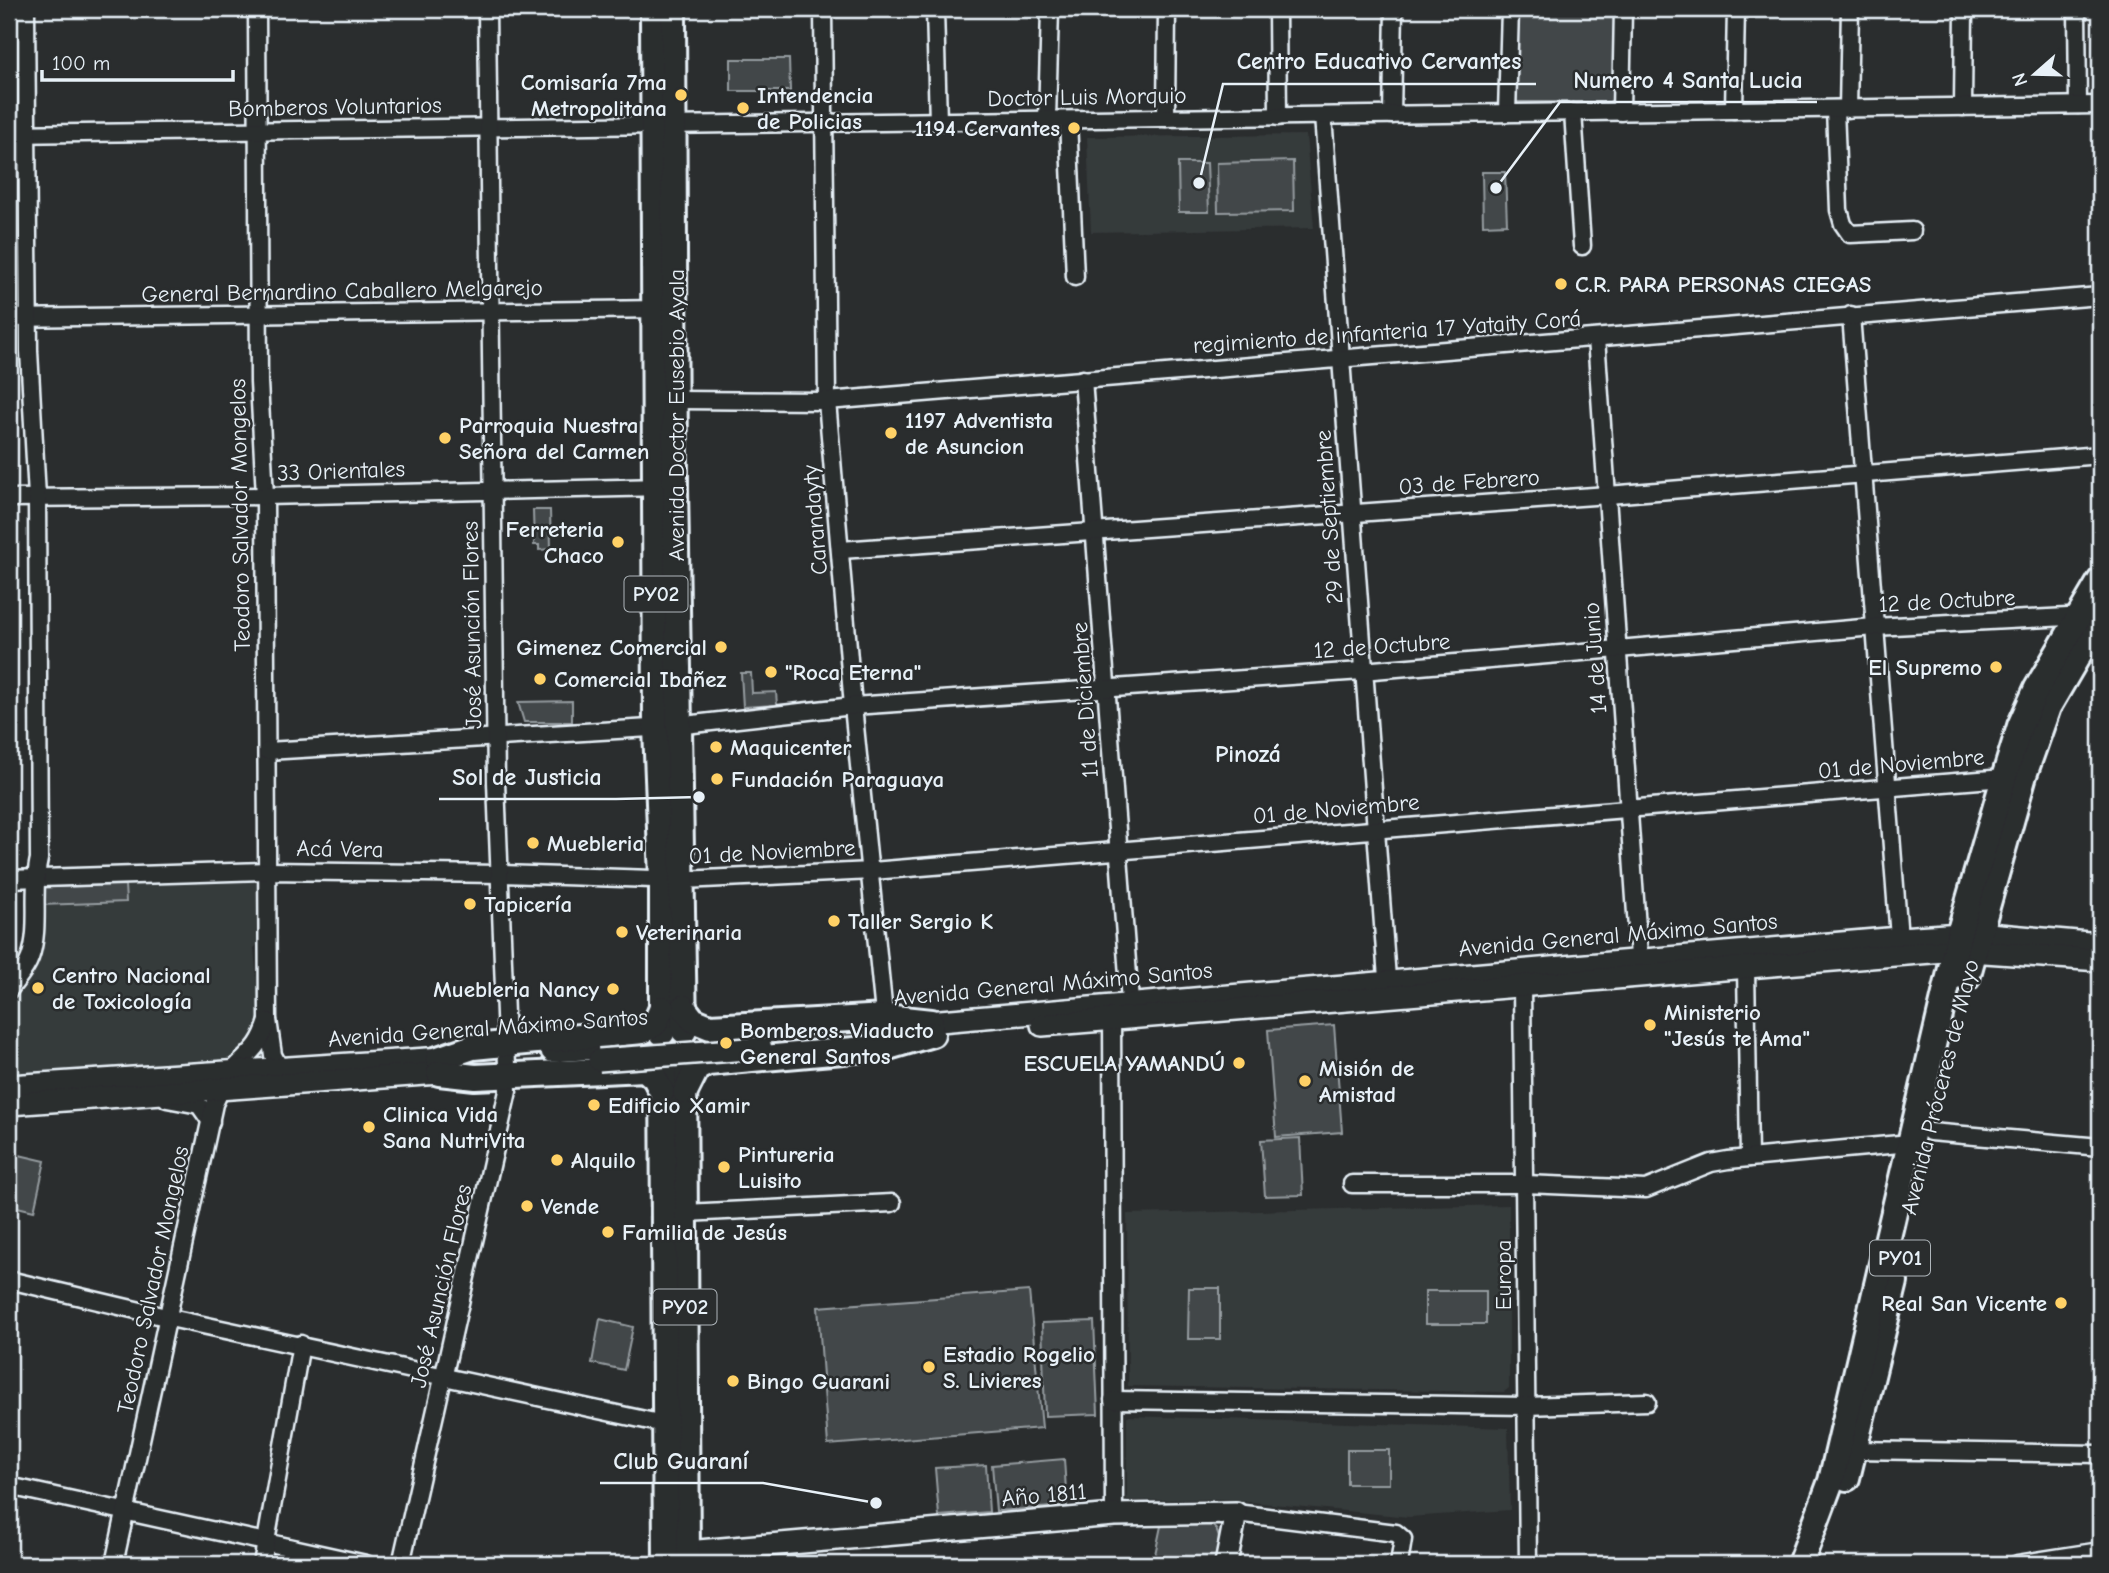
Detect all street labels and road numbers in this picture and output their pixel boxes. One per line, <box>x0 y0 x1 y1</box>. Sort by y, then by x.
street label: Doctor Luis Morquio <box>987 82 1187 112</box>
street label: Bomberos Voluntarios <box>228 92 442 122</box>
street label: Avenida Doctor Eusebio Ayala <box>663 269 690 561</box>
street label: General Bernardino Caballero Melgarejo <box>141 274 543 308</box>
street label: regimiento de infanteria 17 Yataity Corá <box>1192 305 1582 359</box>
street label: Teodoro Salvador Mongelos <box>224 378 256 652</box>
street label: 29 de Septiembre <box>1309 429 1349 605</box>
street label: 33 Orientales <box>276 455 406 487</box>
street label: Carandayty <box>797 463 833 576</box>
street label: 03 de Febrero <box>1397 464 1541 500</box>
street label: José Asunción Flores <box>457 521 487 729</box>
road number: PY02 <box>624 576 688 612</box>
street label: 12 de Octubre <box>1878 584 2016 618</box>
street label: 14 de Junio <box>1578 601 1612 715</box>
street label: 11 de Diciembre <box>1066 621 1104 779</box>
street label: 12 de Octubre <box>1313 628 1451 664</box>
street label: 01 de Noviembre <box>1817 743 1985 785</box>
street label: 01 de Noviembre <box>1252 788 1420 830</box>
street label: 01 de Noviembre <box>688 834 856 870</box>
street label: Acá Vera <box>296 835 384 863</box>
street label: Avenida General Máximo Santos <box>1457 908 1779 962</box>
street label: Avenida General Máximo Santos <box>892 957 1214 1011</box>
street label: Avenida Próceres de Mayo <box>1895 957 1985 1217</box>
street label: Avenida General Máximo Santos <box>327 1003 649 1053</box>
street label: Teodoro Salvador Mongelos <box>111 1144 195 1416</box>
street label: José Asunción Flores <box>404 1182 478 1390</box>
street label: Europa <box>1490 1240 1517 1310</box>
road number: PY01 <box>1870 1240 1930 1276</box>
road number: PY02 <box>654 1290 716 1324</box>
street label: Año 1811 <box>1000 1478 1088 1512</box>

